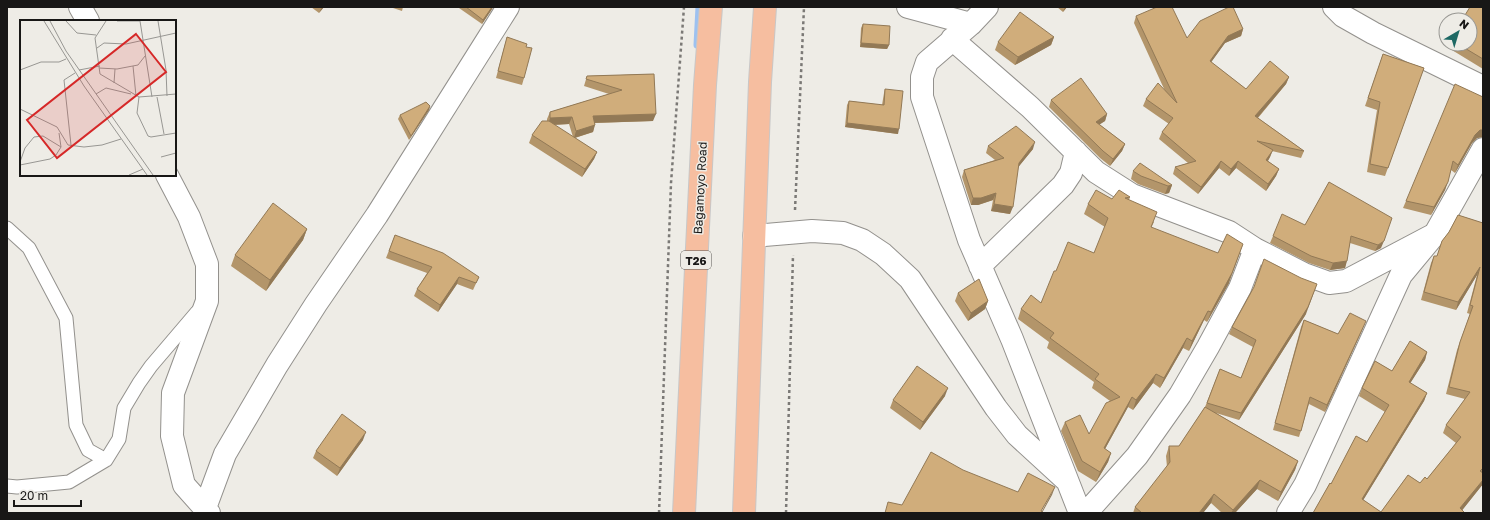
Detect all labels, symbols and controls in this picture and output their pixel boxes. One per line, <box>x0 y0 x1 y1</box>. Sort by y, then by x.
north arrow <box>1438 12 1478 52</box>
text: N <box>1457 16 1472 31</box>
inset map <box>20 20 176 176</box>
street label: Bagamoyo Road <box>690 141 710 235</box>
road number: T26 <box>681 251 711 269</box>
scale bar <box>14 482 81 508</box>
text: 20 m <box>20 488 48 503</box>

